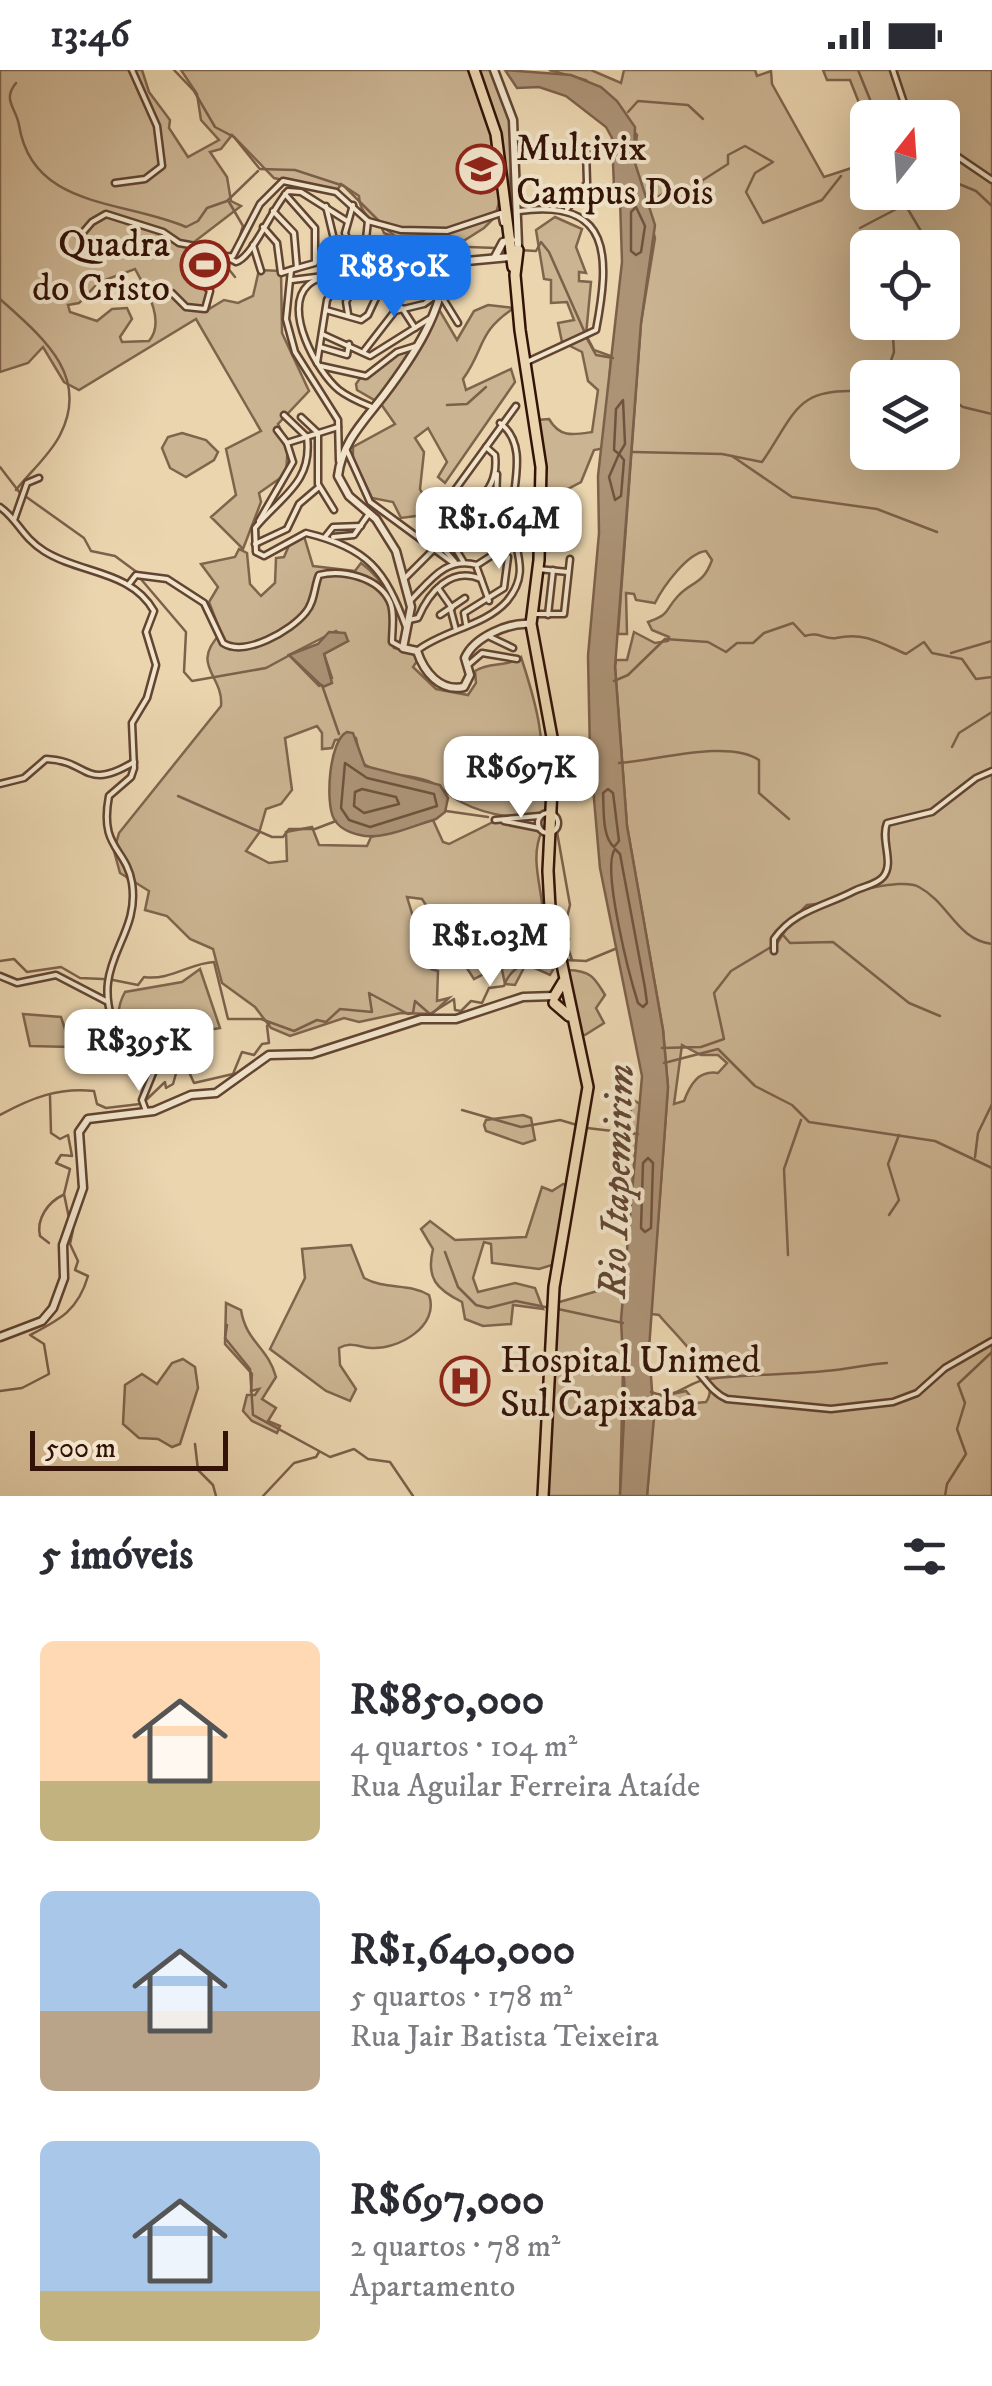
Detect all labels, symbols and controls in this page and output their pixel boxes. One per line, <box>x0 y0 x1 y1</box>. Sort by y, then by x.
text: 13:46 <box>50 11 130 59</box>
north arrow <box>850 100 960 210</box>
map controls <box>850 100 960 470</box>
place label: Multivix Campus Dois <box>516 125 714 217</box>
school or university icon: Multivix Campus Dois <box>455 143 507 195</box>
place label: Quadra do Cristo <box>32 221 170 313</box>
button: locate <box>850 230 960 340</box>
pin: R$850K <box>313 235 475 320</box>
sports icon: Quadra do Cristo <box>179 239 231 291</box>
text: R$850K <box>339 247 449 287</box>
button: layers <box>850 360 960 470</box>
pin: R$1.64M <box>407 487 591 572</box>
text: R$1.64M <box>438 499 560 539</box>
pin: R$697K <box>440 736 602 821</box>
text: R$697K <box>466 748 576 788</box>
pin: R$1.03M <box>398 904 582 989</box>
text: R$1.03M <box>432 916 548 956</box>
pin: R$395K <box>58 1009 220 1094</box>
text: R$395K <box>86 1021 192 1061</box>
water label: Rio Itapemirim <box>589 1063 647 1300</box>
place label: Hospital Unimed Sul Capixaba <box>500 1337 760 1429</box>
hospital icon: Hospital Unimed Sul Capixaba <box>439 1355 491 1407</box>
scale bar <box>30 1426 228 1470</box>
text: 500 m <box>45 1431 116 1466</box>
icon: filters <box>897 1529 952 1584</box>
text: 5 imóveis <box>40 1530 193 1582</box>
text: R$850,000 <box>350 1675 544 1727</box>
icon: home <box>120 1681 240 1801</box>
text: 4 quartos · 104 m² <box>350 1727 577 1767</box>
text: Rua Aguilar Ferreira Ataíde <box>350 1767 700 1807</box>
text: R$1,640,000 <box>350 1925 575 1977</box>
icon: home <box>120 1931 240 2051</box>
text: 5 quartos · 178 m² <box>350 1977 572 2017</box>
text: Rua Jair Batista Teixeira <box>350 2017 659 2057</box>
text: R$697,000 <box>350 2175 545 2227</box>
icon: home <box>120 2181 240 2301</box>
text: 2 quartos · 78 m² <box>350 2227 560 2267</box>
text: Apartamento <box>350 2267 515 2307</box>

